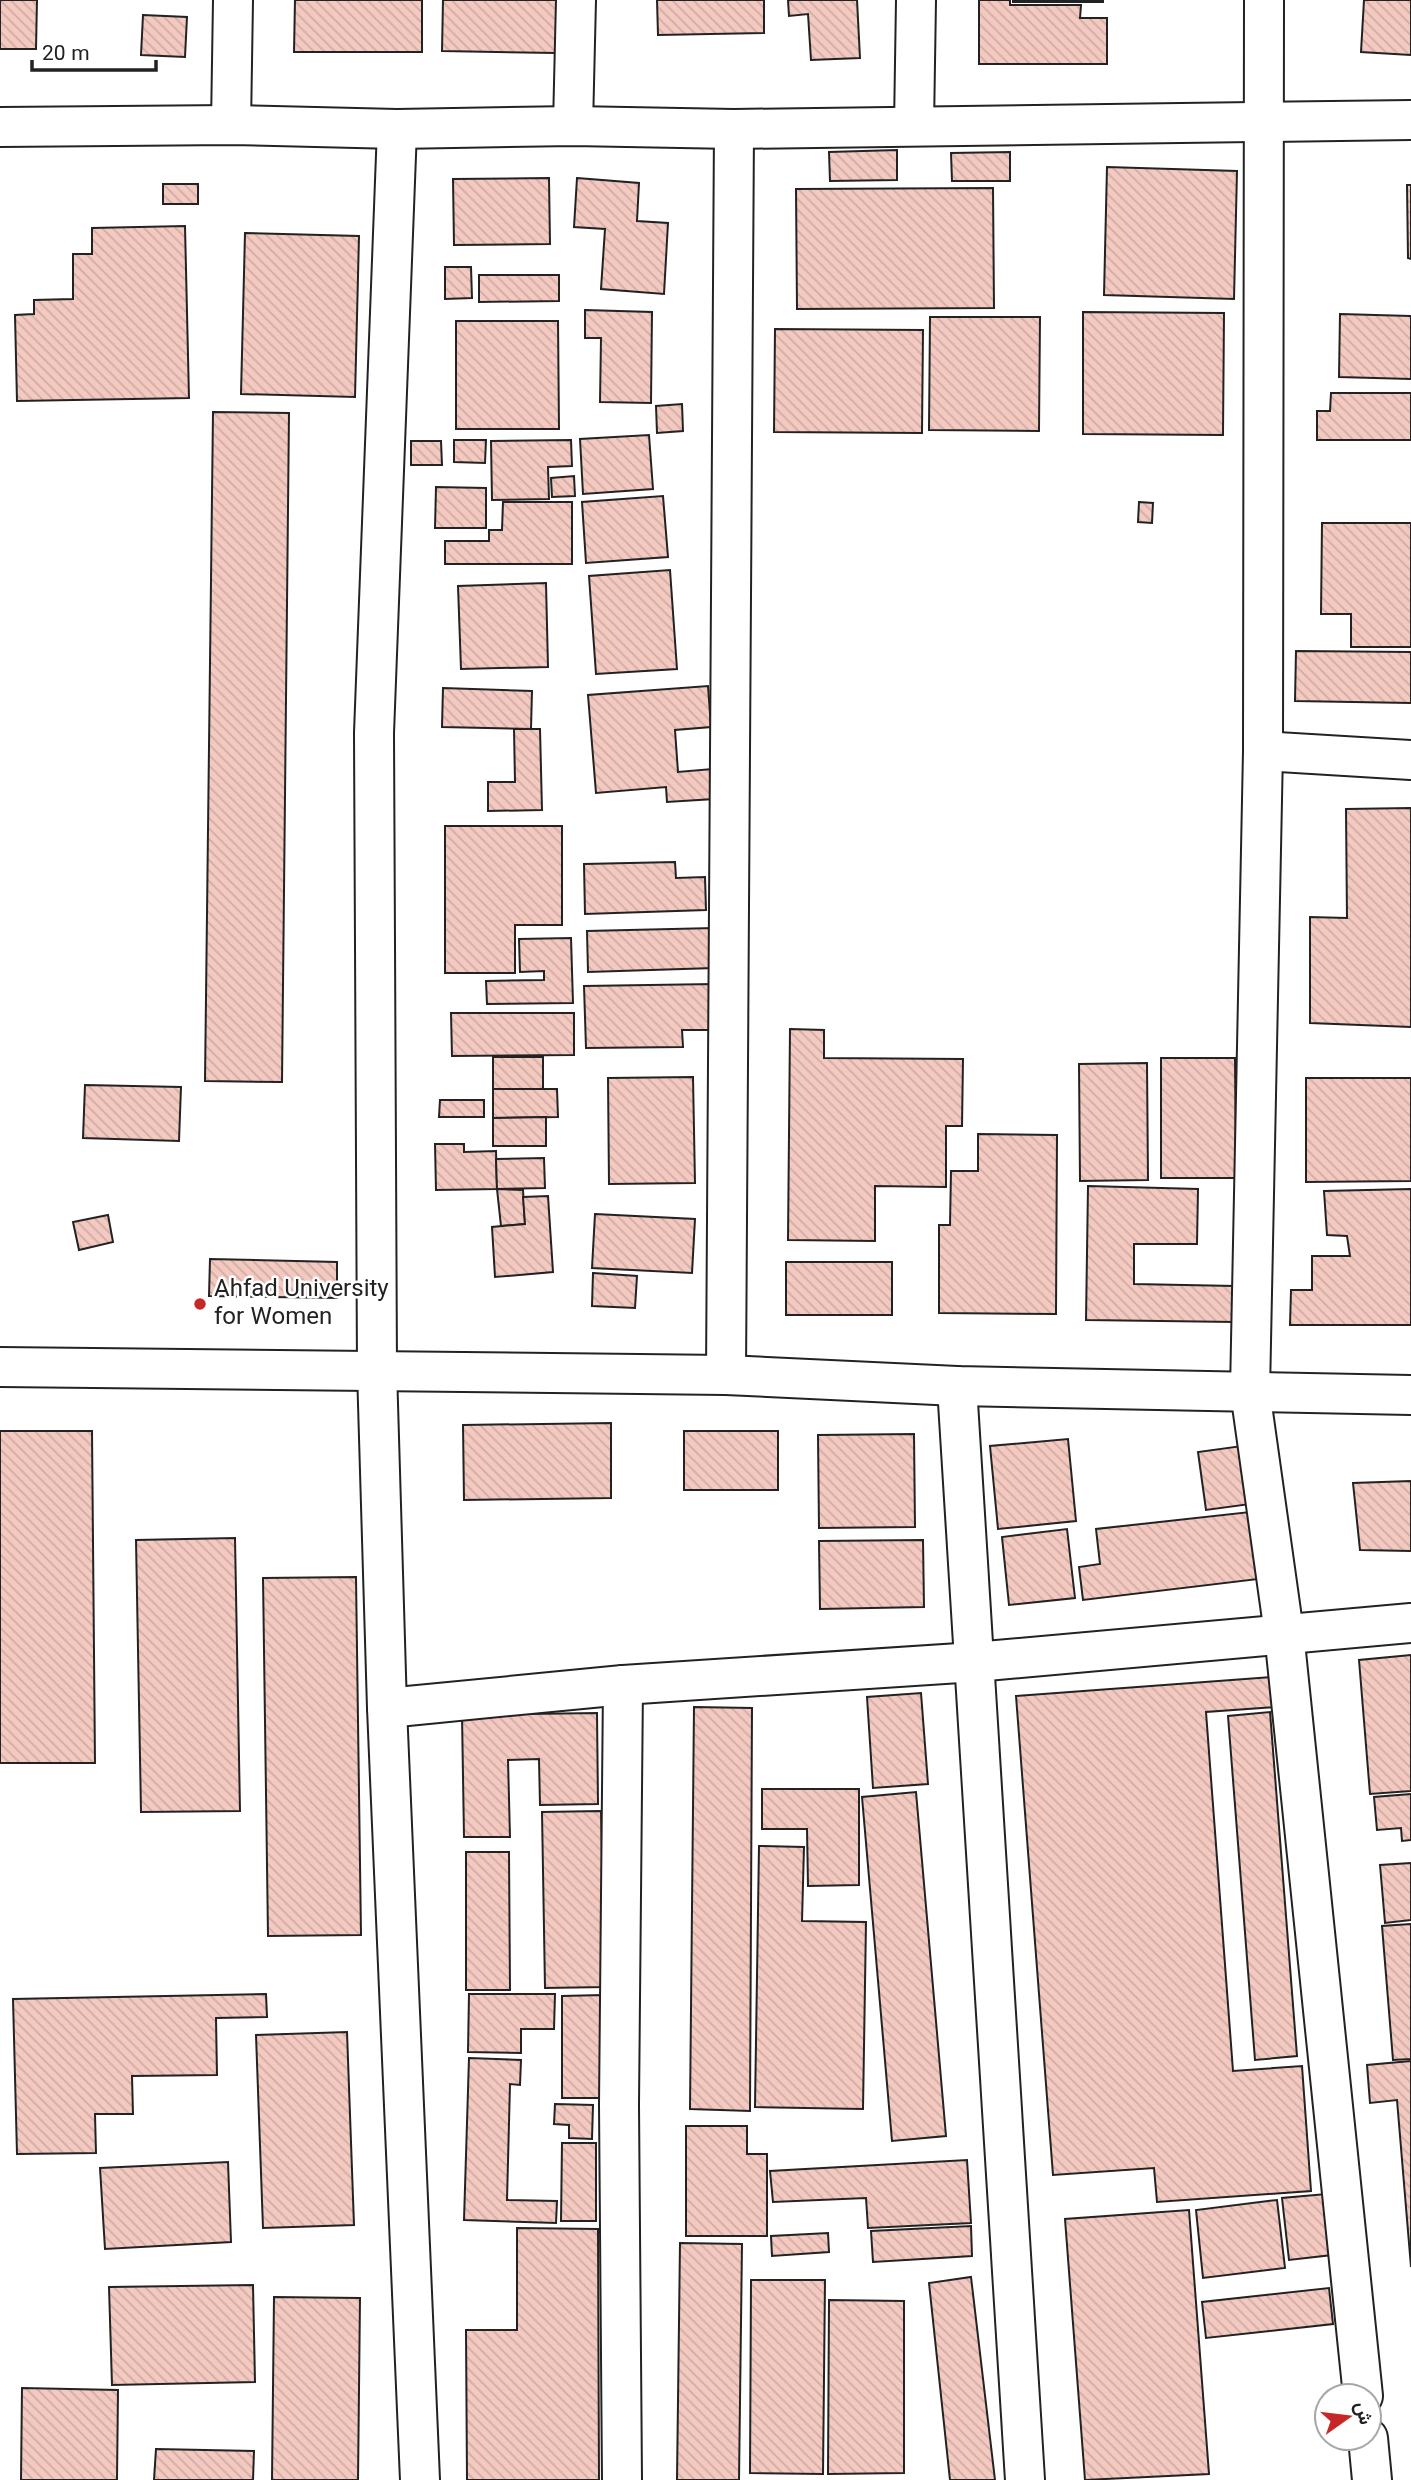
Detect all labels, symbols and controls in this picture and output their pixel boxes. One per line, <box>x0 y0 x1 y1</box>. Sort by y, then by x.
scale bar <box>32 28 156 72</box>
text: 20 m <box>42 38 90 71</box>
place label: Ahfad University for Women <box>214 1271 389 1337</box>
marker: Ahfad University for Women <box>192 1296 208 1312</box>
north arrow <box>1313 2382 1383 2452</box>
text: ش <box>1345 2399 1379 2428</box>

